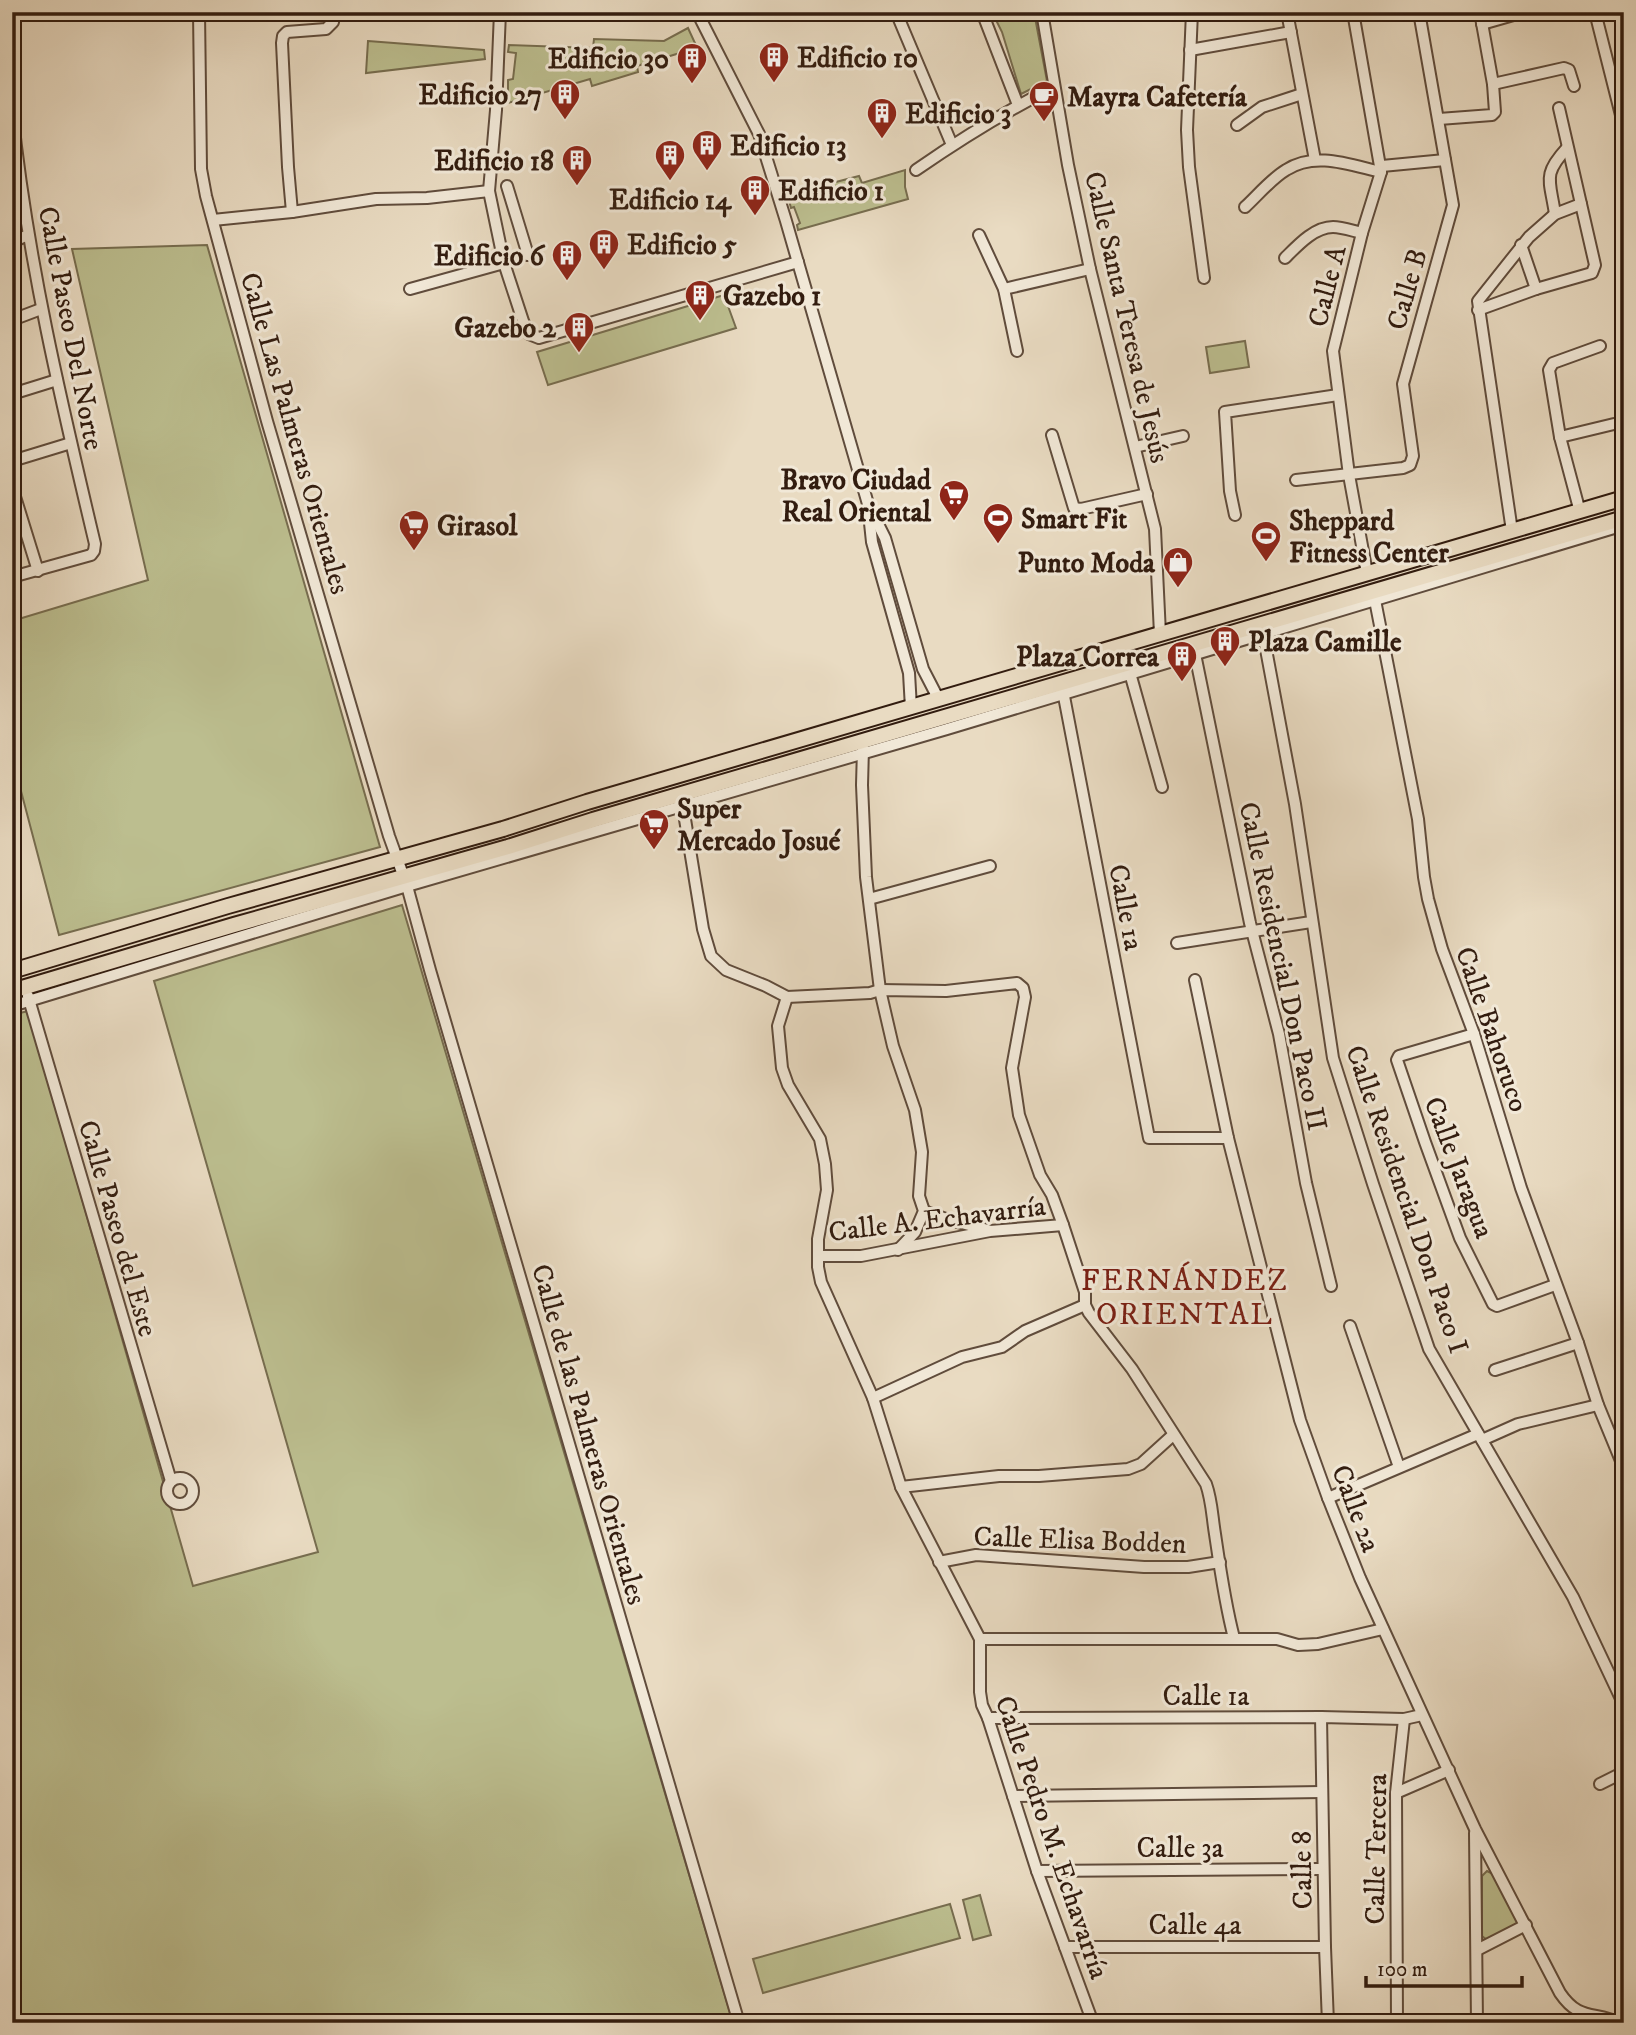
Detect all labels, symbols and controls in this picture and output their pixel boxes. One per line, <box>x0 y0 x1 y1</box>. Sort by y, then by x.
building icon: Edificio 10 <box>757 40 791 84</box>
building icon: Edificio 30 <box>675 41 709 85</box>
place label: Edificio 10 <box>797 41 918 76</box>
place label: Edificio 30 <box>548 42 669 77</box>
building icon: Edificio 27 <box>548 77 582 121</box>
place label: Edificio 27 <box>418 78 542 113</box>
cafe icon: Mayra Cafetería <box>1027 79 1061 123</box>
place label: Mayra Cafetería <box>1067 80 1248 115</box>
building icon: Edificio 3 <box>865 96 899 140</box>
place label: Edificio 3 <box>905 97 1011 132</box>
building icon: Edificio 13 <box>690 128 724 172</box>
place label: Edificio 13 <box>730 129 846 164</box>
building icon: Edificio 14 <box>653 138 687 182</box>
building icon: Edificio 18 <box>560 143 594 187</box>
place label: Edificio 18 <box>434 144 554 179</box>
street label: Calle Santa Teresa de Jesús <box>1076 168 1177 466</box>
building icon: Edificio 1 <box>738 173 772 217</box>
place label: Edificio 1 <box>778 174 884 209</box>
place label: Edificio 14 <box>609 183 733 218</box>
street label: Calle Paseo Del Norte <box>30 204 111 453</box>
building icon: Edificio 5 <box>587 227 621 271</box>
place label: Edificio 5 <box>627 228 737 263</box>
building icon: Edificio 6 <box>550 238 584 282</box>
place label: Edificio 6 <box>434 239 545 274</box>
street label: Calle A <box>1300 241 1355 331</box>
street label: Calle B <box>1379 245 1436 334</box>
street label: Calle Las Palmeras Orientales <box>232 269 357 598</box>
building icon: Gazebo 1 <box>683 278 717 322</box>
place label: Gazebo 1 <box>723 279 821 314</box>
building icon: Gazebo 2 <box>562 310 596 354</box>
place label: Gazebo 2 <box>454 311 556 346</box>
place label: Bravo Ciudad Real Oriental <box>780 463 932 530</box>
supermarket icon: Bravo Ciudad Real Oriental <box>937 478 971 522</box>
sports icon: Smart Fit <box>981 501 1015 545</box>
place label: Smart Fit <box>1021 502 1127 537</box>
place label: Sheppard Fitness Center <box>1289 504 1449 571</box>
supermarket icon: Girasol <box>397 508 431 552</box>
place label: Girasol <box>437 509 518 544</box>
sports icon: Sheppard Fitness Center <box>1249 519 1283 563</box>
shop icon: Punto Moda <box>1161 545 1195 589</box>
place label: Punto Moda <box>1017 546 1156 581</box>
building icon: Plaza Camille <box>1208 624 1242 668</box>
place label: Plaza Camille <box>1248 625 1402 660</box>
building icon: Plaza Correa <box>1165 639 1199 683</box>
place label: Plaza Correa <box>1016 640 1160 675</box>
place label: Super Mercado Josué <box>677 792 841 859</box>
street label: Calle Residencial Don Paco II <box>1231 799 1334 1134</box>
supermarket icon: Super Mercado Josué <box>637 807 671 851</box>
street label: Calle 1a <box>1100 861 1151 953</box>
street label: Calle Bahoruco <box>1447 942 1536 1117</box>
street label: Calle Residencial Don Paco I <box>1337 1041 1476 1358</box>
street label: Calle Jaragua <box>1416 1092 1502 1243</box>
street label: Calle Paseo del Este <box>70 1116 165 1341</box>
street label: Calle A. Echavarría <box>827 1189 1048 1250</box>
street label: Calle de las Palmeras Orientales <box>523 1260 654 1609</box>
district label: FERNÁNDEZ ORIENTAL <box>1081 1261 1289 1334</box>
street label: Calle 2a <box>1323 1460 1388 1557</box>
street label: Calle Elisa Bodden <box>973 1519 1187 1562</box>
street label: Calle 1a <box>1162 1679 1250 1714</box>
street label: Calle Pedro M. Echavarría <box>987 1691 1117 1984</box>
street label: Calle Tercera <box>1358 1773 1395 1925</box>
street label: Calle 8 <box>1284 1830 1321 1910</box>
street label: Calle 3a <box>1136 1831 1224 1866</box>
street label: Calle 4a <box>1149 1908 1242 1943</box>
scale bar <box>1366 1944 1522 1988</box>
text: 100 m <box>1377 1957 1428 1983</box>

